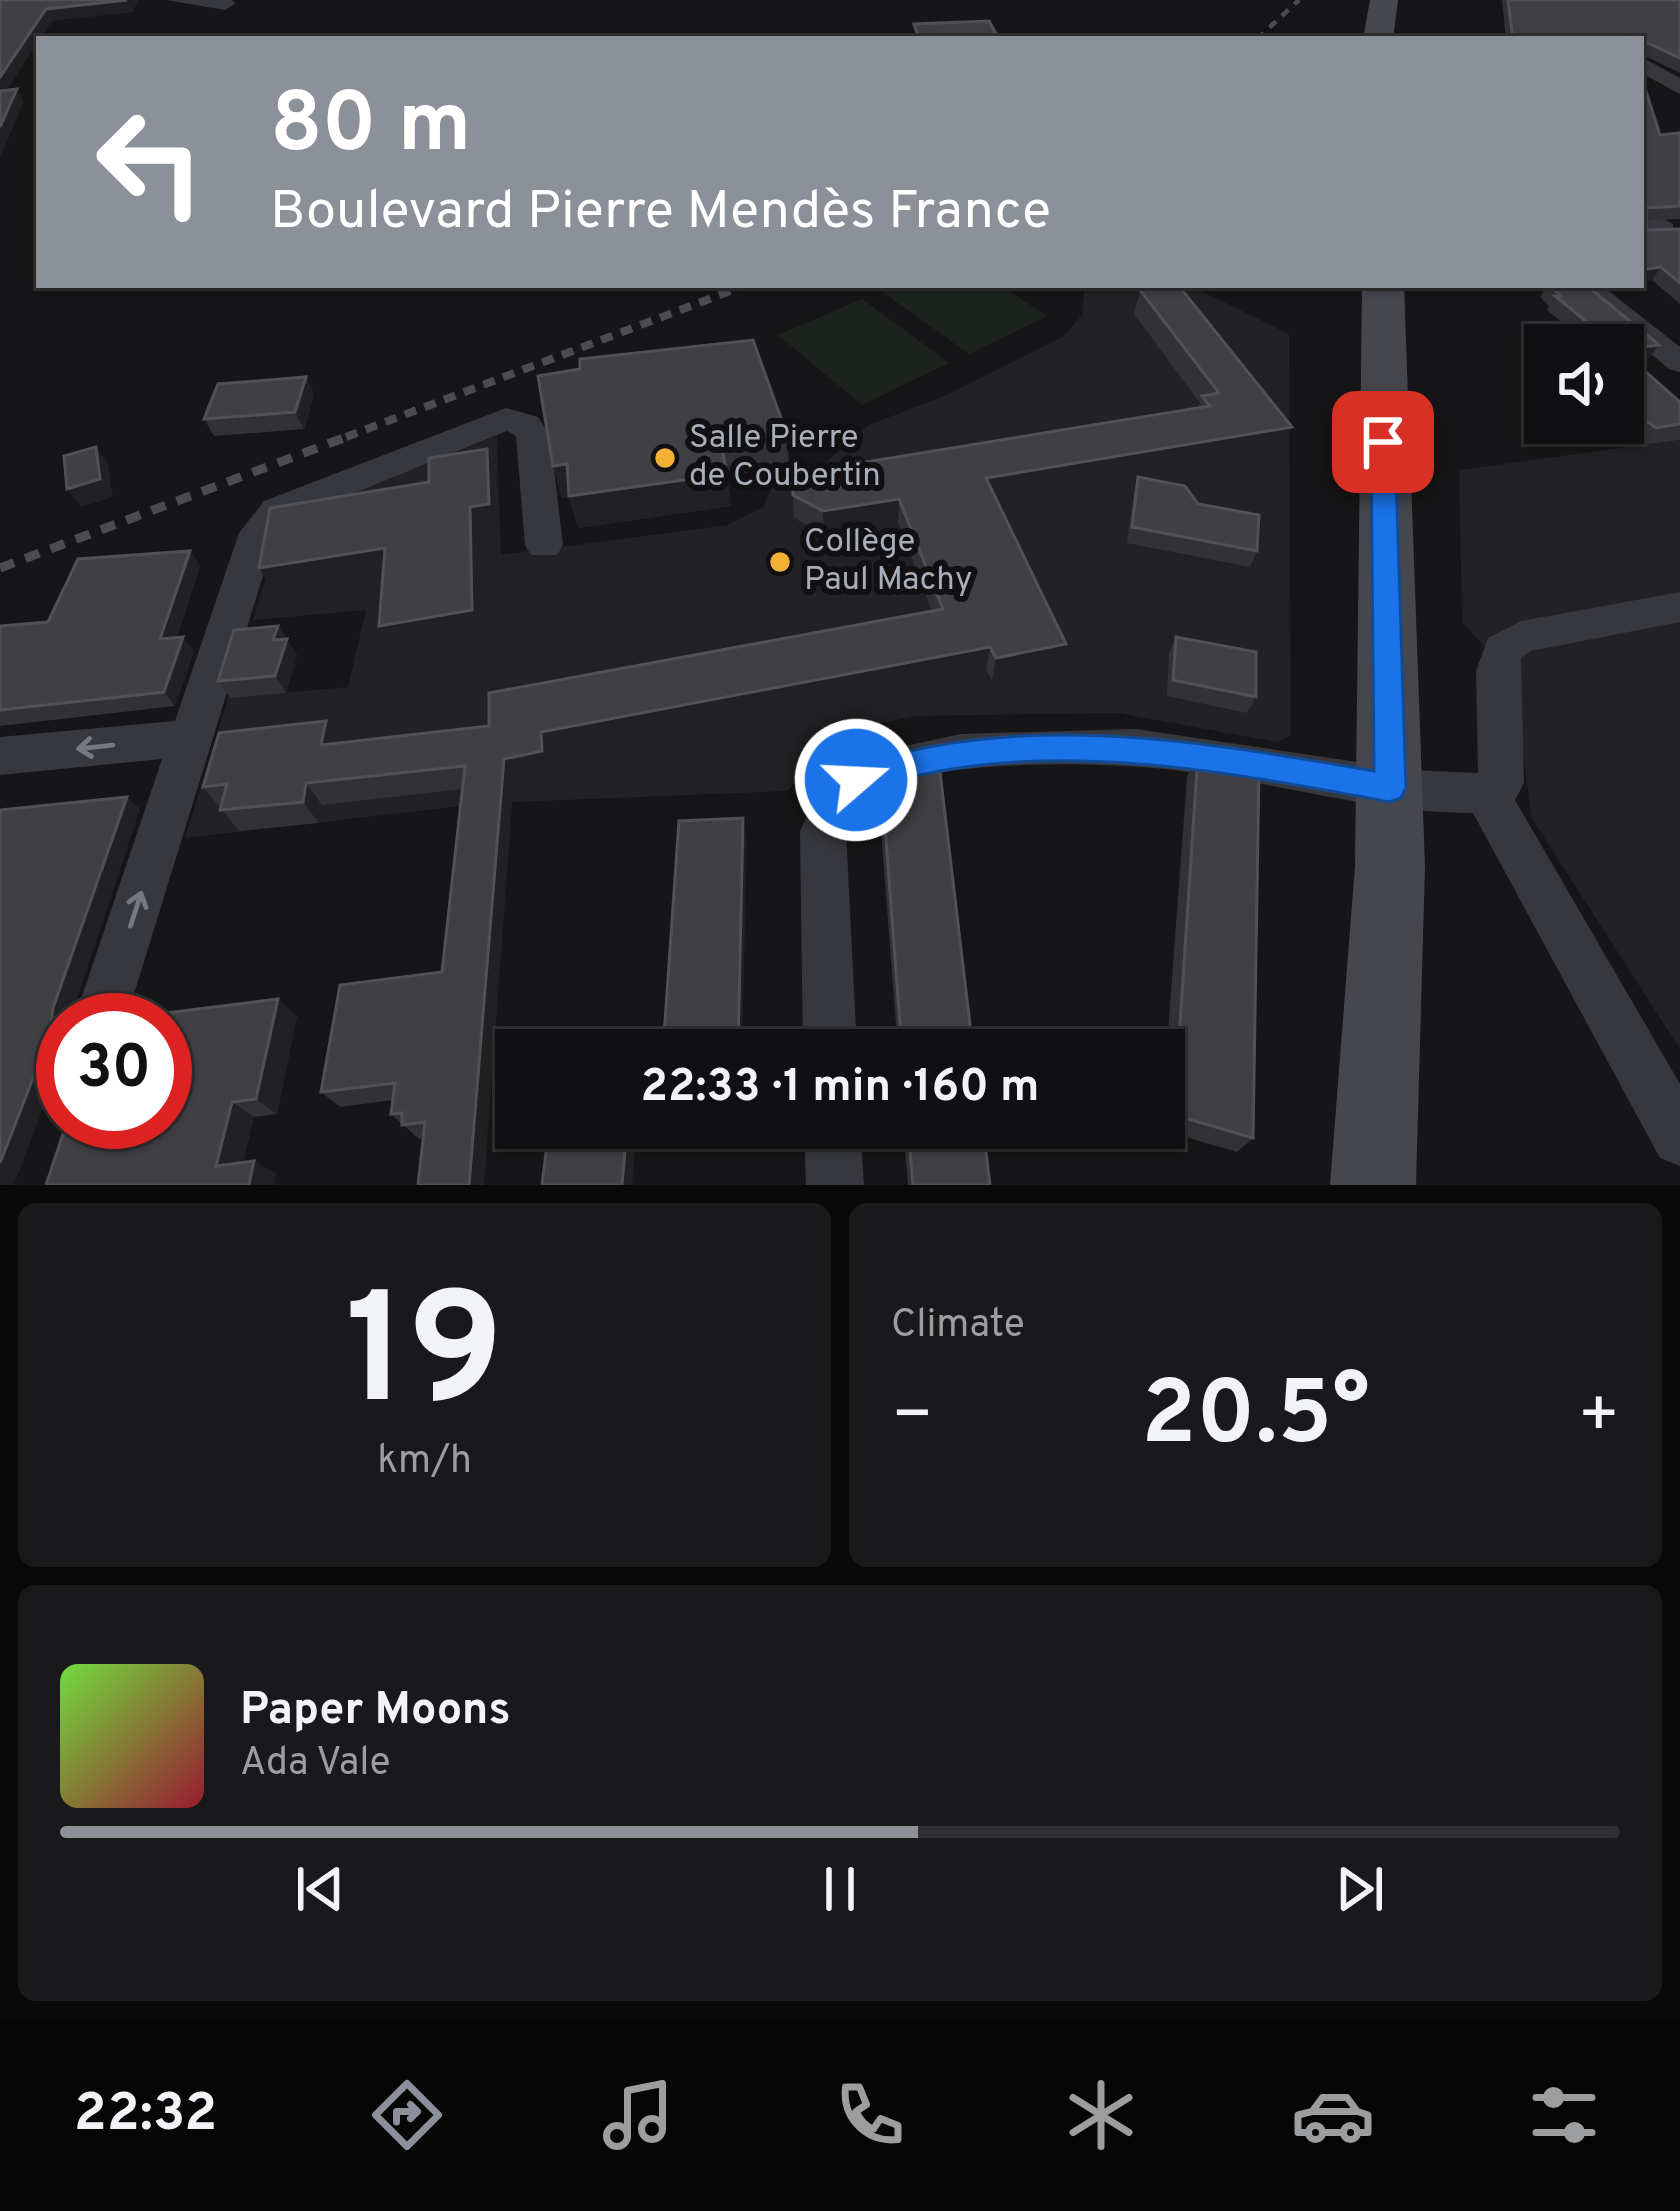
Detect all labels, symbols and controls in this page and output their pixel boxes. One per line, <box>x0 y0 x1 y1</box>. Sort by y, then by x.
text: 80 m <box>270 75 471 181</box>
icon: left <box>72 84 228 240</box>
text: Boulevard Pierre Mendès France <box>270 179 1051 248</box>
map controls <box>1524 324 1644 444</box>
button: sound <box>1524 324 1644 444</box>
pin <box>1332 391 1434 493</box>
icon: arrive <box>1350 409 1416 475</box>
place label: Salle Pierre de Coubertin <box>689 418 881 498</box>
marker: Salle Pierre de Coubertin <box>652 445 678 471</box>
place label: Collège Paul Machy <box>804 522 972 602</box>
marker: Collège Paul Machy <box>767 549 793 575</box>
position arrow <box>793 717 919 843</box>
one-way arrow <box>76 736 115 759</box>
one-way arrow <box>126 891 148 929</box>
speed limit sign: 30 <box>36 993 192 1149</box>
text: 22:33 · 1 min · 160 m <box>641 1060 1039 1117</box>
text: 19 <box>345 1261 504 1459</box>
text: Climate <box>891 1302 1025 1351</box>
text: 20.5° <box>1141 1362 1370 1475</box>
text: − <box>891 1377 934 1460</box>
text: + <box>1577 1377 1620 1460</box>
text: km/h <box>377 1438 472 1487</box>
text: Paper Moons <box>240 1683 511 1740</box>
text: Ada Vale <box>240 1740 391 1789</box>
icon: previous <box>287 1856 353 1922</box>
icon: pause <box>807 1856 873 1922</box>
icon: next <box>1327 1856 1393 1922</box>
icon: directions <box>365 2073 449 2157</box>
icon: music <box>596 2073 680 2157</box>
icon: phone <box>828 2073 912 2157</box>
icon: climate <box>1059 2073 1143 2157</box>
icon: car <box>1291 2073 1375 2157</box>
icon: filters <box>1522 2073 1606 2157</box>
text: 22:32 <box>74 2081 217 2150</box>

